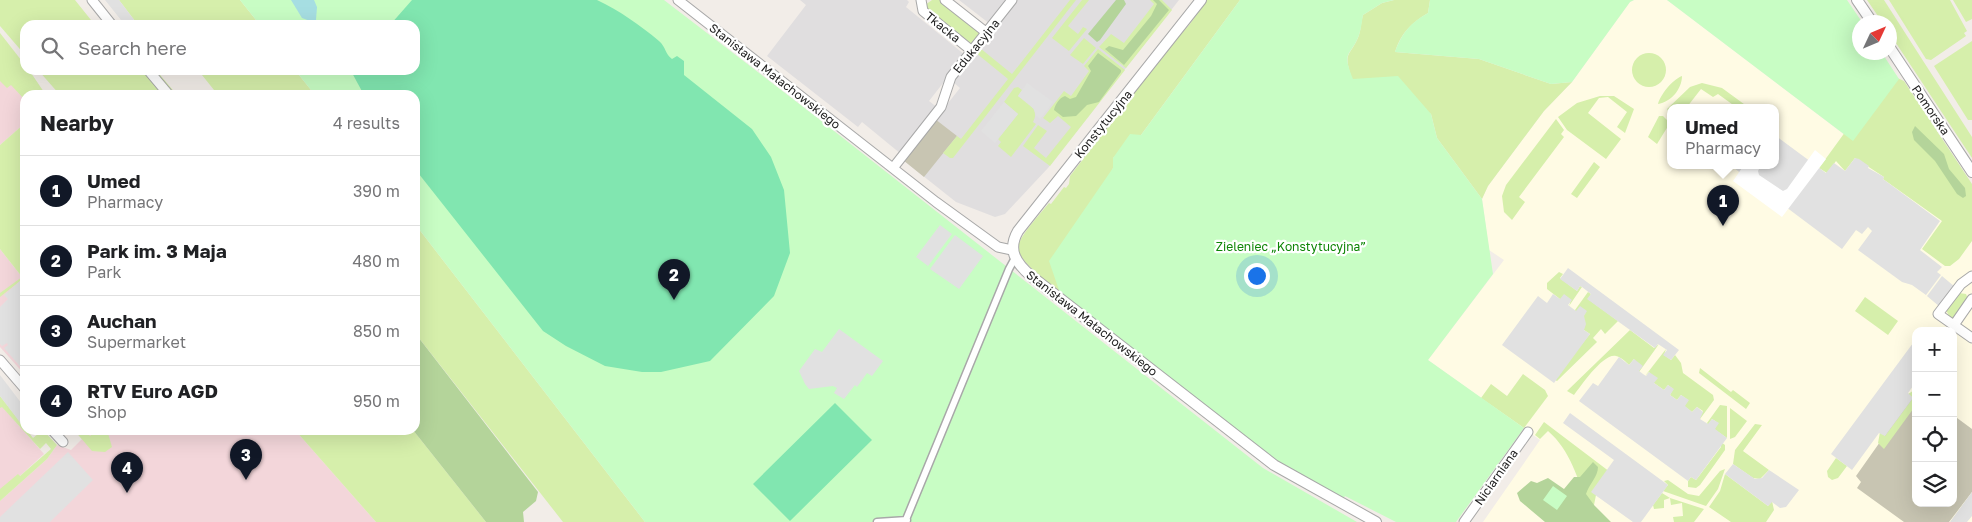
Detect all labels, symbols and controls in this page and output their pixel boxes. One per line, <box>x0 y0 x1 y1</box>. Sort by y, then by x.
street label: Tkacka <box>922 8 964 46</box>
north arrow <box>1852 15 1897 60</box>
street label: Edukacyjna <box>950 16 1002 76</box>
search box <box>20 20 420 75</box>
street label: Stanisława Małachowskiego <box>706 20 844 132</box>
icon: search <box>38 34 66 62</box>
text: Search here <box>78 36 187 59</box>
street label: Pomorska <box>1909 82 1953 138</box>
street label: Konstytucyjna <box>1071 87 1135 161</box>
popup <box>1667 104 1779 169</box>
text: Nearby <box>40 110 114 136</box>
text: 4 results <box>333 113 400 133</box>
text: Umed <box>1685 115 1738 138</box>
text: Pharmacy <box>1685 138 1761 158</box>
text: Umed <box>87 169 140 192</box>
text: 1 <box>52 181 60 201</box>
text: 390 m <box>353 181 400 201</box>
pin: 1 <box>1707 185 1739 226</box>
text: Pharmacy <box>87 192 163 212</box>
text: Park im. 3 Maja <box>87 239 227 262</box>
park label: Zieleniec „Konstytucyjna” <box>1216 239 1366 254</box>
text: 2 <box>51 251 61 271</box>
text: 480 m <box>352 251 400 271</box>
pin: 2 <box>658 259 690 300</box>
text: Park <box>87 262 122 282</box>
your location <box>1244 263 1270 289</box>
street label: Stanisława Małachowskiego <box>1023 267 1161 379</box>
text: Auchan <box>87 309 156 332</box>
text: 3 <box>51 321 61 341</box>
text: 850 m <box>353 321 400 341</box>
map controls <box>1912 327 1957 507</box>
button: + <box>1912 327 1957 372</box>
text: Supermarket <box>87 332 186 352</box>
button: − <box>1912 372 1957 417</box>
text: RTV Euro AGD <box>87 379 218 402</box>
text: 4 <box>51 391 61 411</box>
text: 950 m <box>353 391 400 411</box>
text: Shop <box>87 402 127 422</box>
button: locate <box>1912 417 1957 462</box>
pin: 3 <box>230 439 262 480</box>
street label: Niciarniana <box>1471 446 1521 508</box>
pin: 4 <box>111 452 143 493</box>
button: layers <box>1912 462 1957 507</box>

